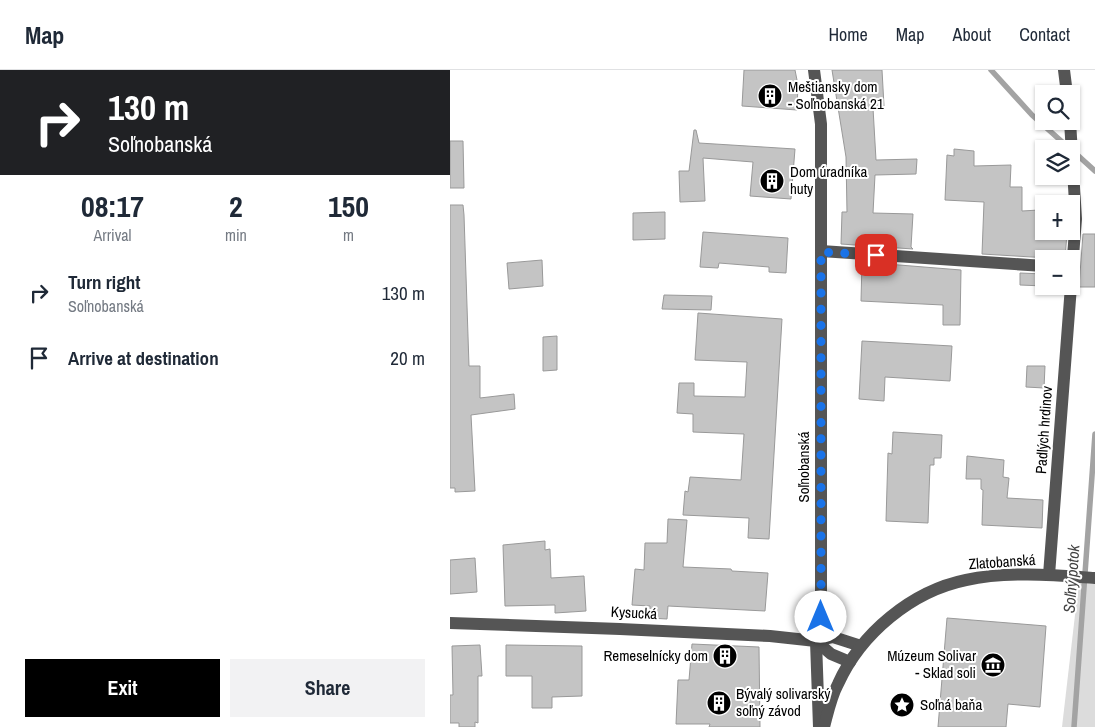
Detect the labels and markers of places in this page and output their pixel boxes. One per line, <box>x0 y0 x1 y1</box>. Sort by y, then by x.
place label: Meštiansky dom - Soľnobanská 21 <box>788 76 884 114</box>
building icon: Meštiansky dom - Soľnobanská 21 <box>757 83 783 109</box>
place label: Dom úradníka huty <box>790 161 867 199</box>
building icon: Dom úradníka huty <box>759 168 785 194</box>
pin <box>855 234 897 276</box>
building icon: Remeselnícky dom <box>712 643 738 669</box>
place label: Remeselnícky dom <box>603 645 708 666</box>
place label: Múzeum Solivar - Sklad soli <box>887 645 976 683</box>
museum icon: Múzeum Solivar - Sklad soli <box>980 652 1006 678</box>
place label: Bývalý solivarský soľný závod <box>736 683 831 721</box>
building icon: Bývalý solivarský soľný závod <box>706 690 732 716</box>
place icon: Soľná baňa <box>889 692 915 718</box>
place label: Soľná baňa <box>920 694 982 715</box>

